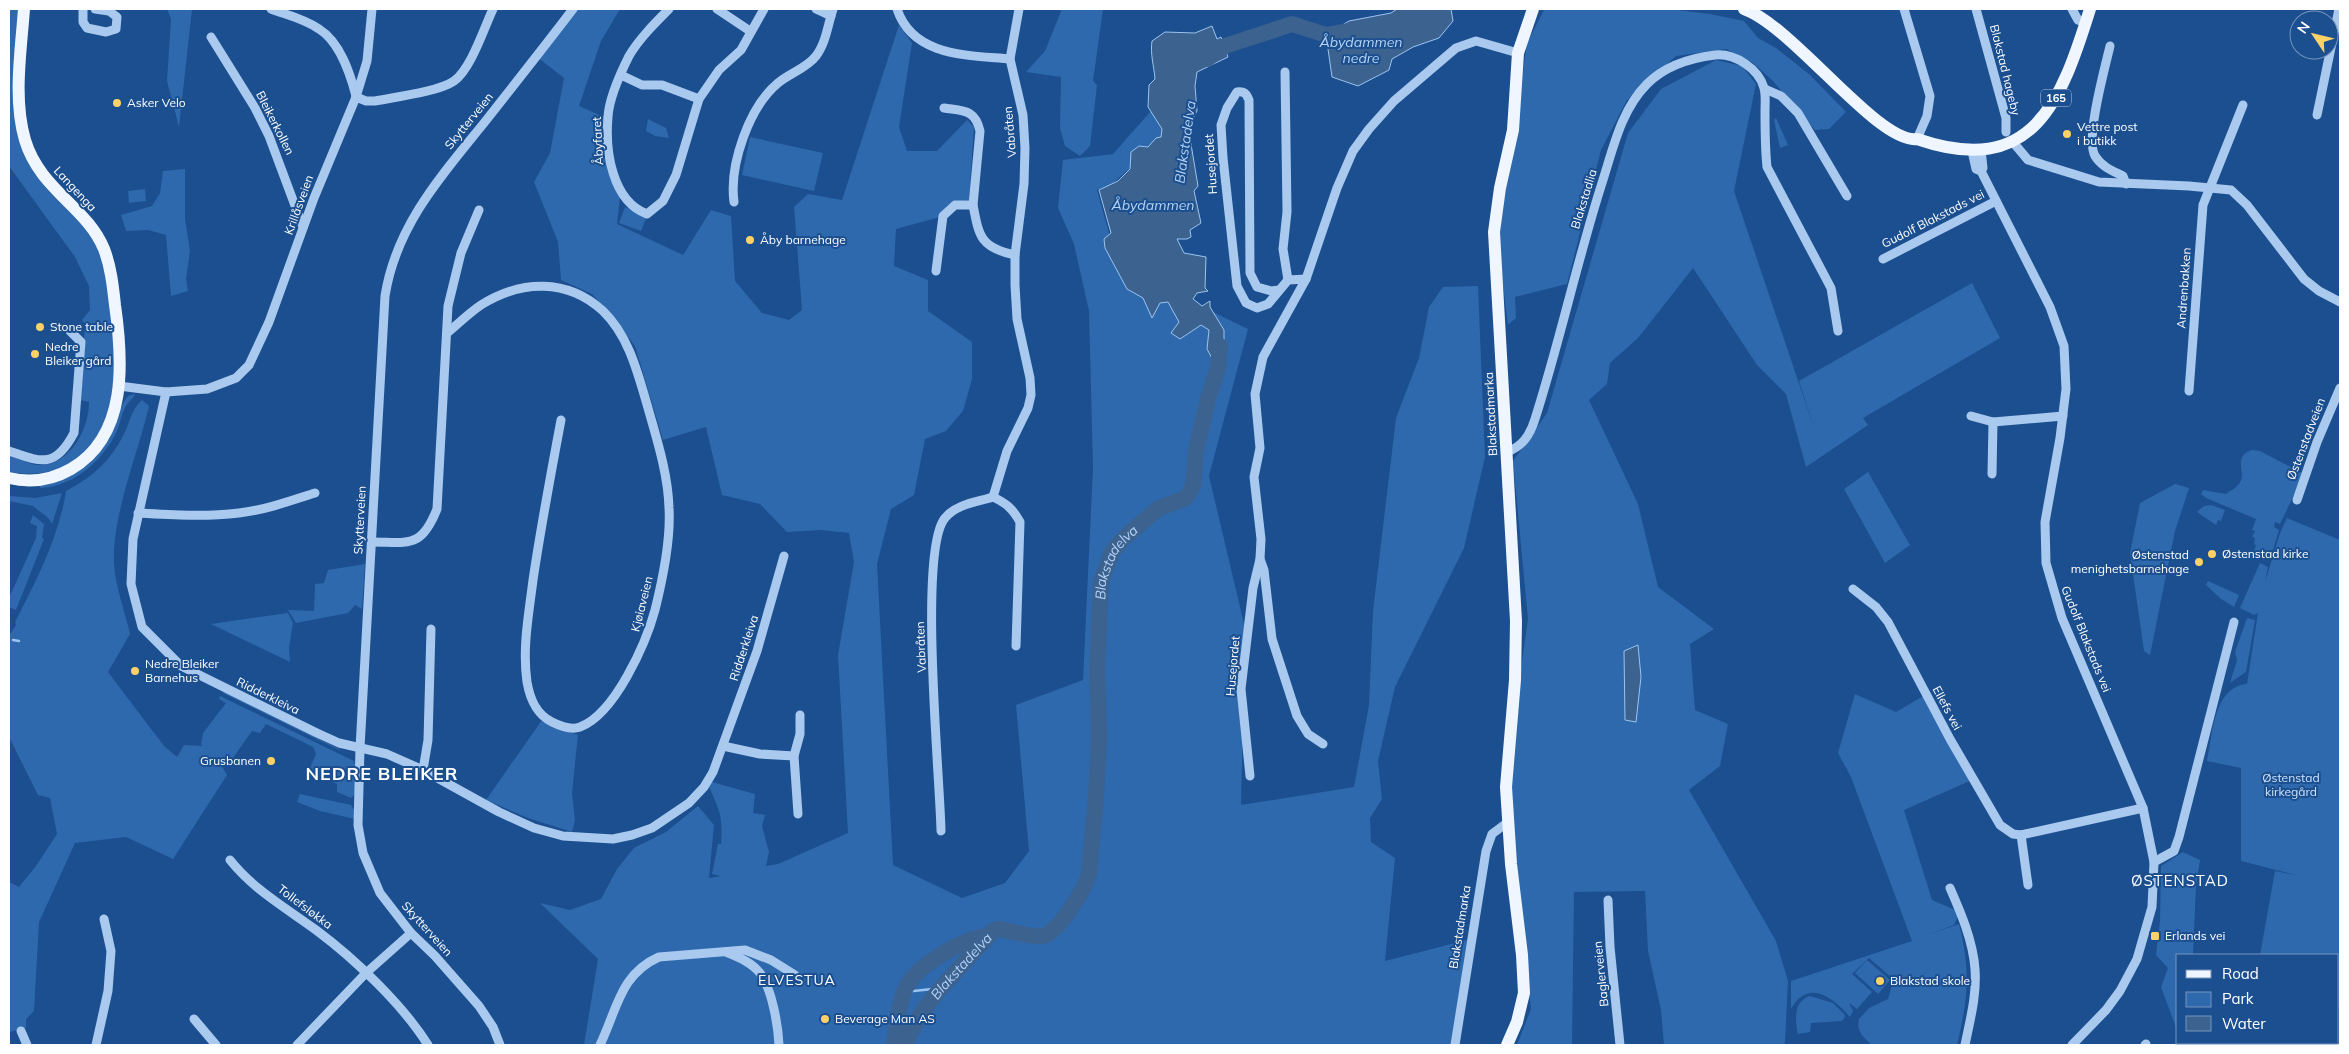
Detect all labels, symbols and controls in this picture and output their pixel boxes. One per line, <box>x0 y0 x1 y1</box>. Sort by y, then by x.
north arrow <box>2289 10 2339 60</box>
text: N <box>2293 18 2314 37</box>
street label: Blakstad hageby <box>1987 23 2024 118</box>
water label: Åbydammen nedre <box>1318 33 1403 67</box>
street label: Bleikerkollen <box>253 88 298 157</box>
street label: Skytterveien <box>441 89 496 152</box>
road number: 165 <box>2041 90 2071 106</box>
place label: Asker Velo <box>127 95 186 110</box>
marker: Asker Velo <box>111 97 123 109</box>
water label: Blakstadelva <box>1170 99 1200 185</box>
street label: Vabråten <box>1000 106 1019 158</box>
street label: Åbyfaret <box>589 116 606 166</box>
place label: Vettre post i butikk <box>2077 119 2138 148</box>
marker: Vettre post i butikk <box>2061 128 2073 140</box>
street label: Husejordet <box>1201 133 1220 195</box>
street label: Langenga <box>51 163 100 214</box>
street label: Blakstadlia <box>1567 167 1600 231</box>
street label: Krillåsveien <box>281 173 316 237</box>
street label: Gudolf Blakstads vei <box>1879 186 1987 251</box>
water label: Åbydammen <box>1110 196 1195 214</box>
place label: Åby barnehage <box>760 232 846 247</box>
marker: Åby barnehage <box>744 234 756 246</box>
street label: Andrenbakken <box>2173 247 2194 329</box>
place label: Stone table <box>50 319 113 334</box>
marker: Stone table <box>34 321 46 333</box>
place label: Nedre Bleiker gård <box>45 339 111 368</box>
marker: Nedre Bleiker gård <box>29 348 41 360</box>
street label: Blakstadmarka <box>1481 372 1500 456</box>
street label: Østenstadveien <box>2283 396 2328 482</box>
street label: Skytterveien <box>350 485 369 555</box>
water label: Blakstadelva <box>1091 521 1142 600</box>
place label: Østenstad kirke <box>2222 546 2308 561</box>
place label: Østenstad menighetsbarnehage <box>2071 547 2189 576</box>
marker: Østenstad kirke <box>2206 548 2218 560</box>
marker: Østenstad menighetsbarnehage <box>2193 556 2205 568</box>
street label: Kjøiaveien <box>627 575 656 633</box>
street label: Gudolf Blakstads vei <box>2058 583 2115 694</box>
street label: Ridderkleiva <box>726 613 761 683</box>
street label: Vabråten <box>912 621 929 673</box>
street label: Husejordet <box>1222 635 1243 697</box>
place label: Nedre Bleiker Barnehus <box>145 656 220 685</box>
marker: Nedre Bleiker Barnehus <box>129 665 141 677</box>
street label: Ridderkleiva <box>234 674 302 717</box>
street label: Ellefs vei <box>1930 683 1965 733</box>
place label: Grusbanen <box>200 753 261 768</box>
marker: Grusbanen <box>265 755 277 767</box>
district label: NEDRE BLEIKER <box>306 762 458 785</box>
park label: Østenstad kirkegård <box>2262 770 2320 799</box>
district label: ØSTENSTAD <box>2131 871 2229 890</box>
street label: Tollefsløkka <box>275 881 336 932</box>
street label: Blakstadmarka <box>1446 884 1473 970</box>
street label: Skytterveien <box>399 898 456 959</box>
place label: Erlands vei <box>2165 928 2226 943</box>
water label: Blakstadelva <box>926 929 996 1003</box>
marker: Erlands vei <box>2149 930 2161 942</box>
street label: Baglerveien <box>1590 940 1611 1008</box>
legend <box>2176 954 2339 1044</box>
text: Road <box>2222 964 2259 983</box>
district label: ELVESTUA <box>758 971 836 989</box>
place label: Blakstad skole <box>1890 973 1970 988</box>
marker: Blakstad skole <box>1874 975 1886 987</box>
text: Park <box>2222 989 2254 1008</box>
place label: Beverage Man AS <box>835 1011 935 1026</box>
marker: Beverage Man AS <box>819 1013 831 1025</box>
text: Water <box>2222 1014 2266 1033</box>

